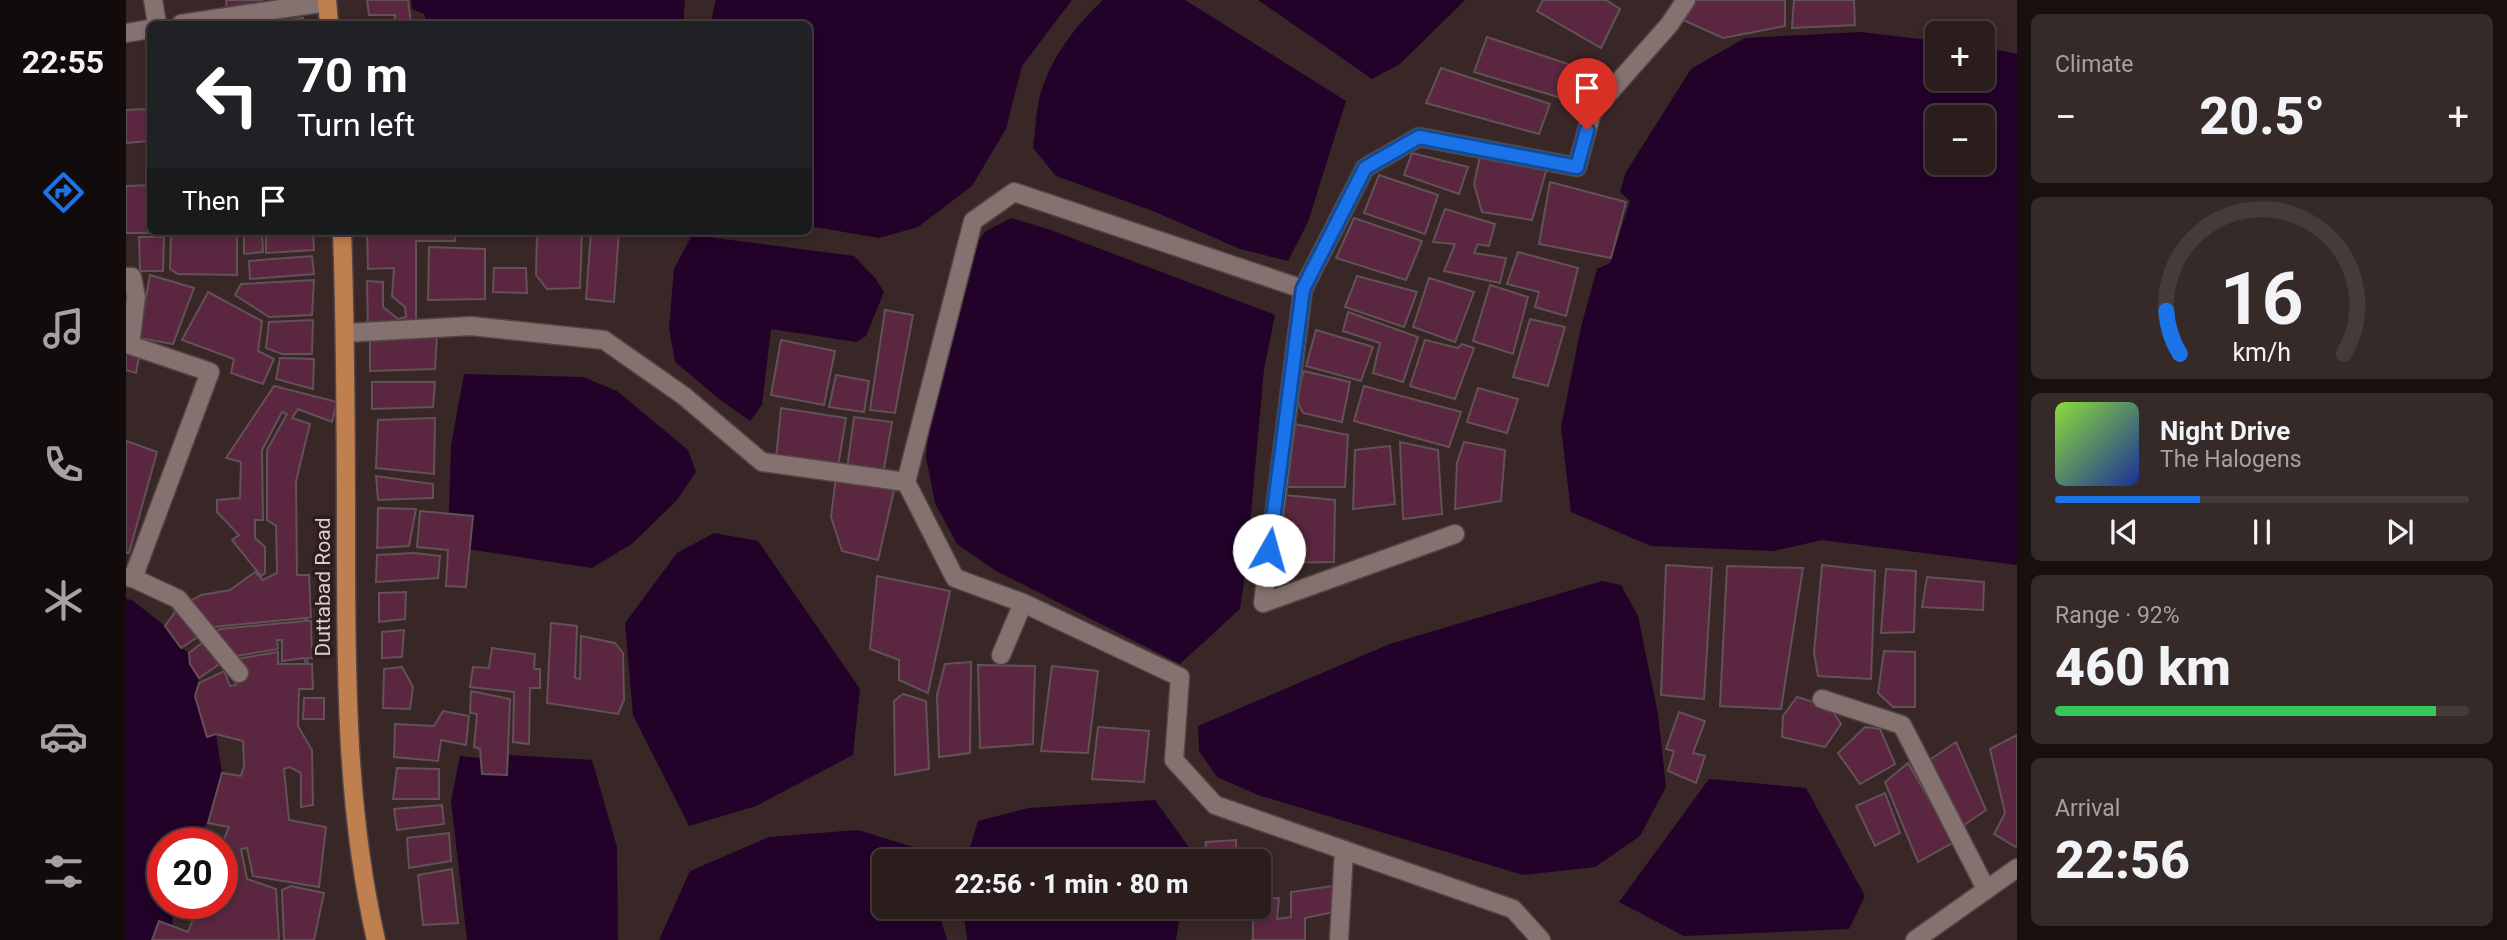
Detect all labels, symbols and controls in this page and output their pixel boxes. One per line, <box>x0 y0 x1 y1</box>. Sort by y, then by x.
map controls <box>1925 21 1995 175</box>
button: + <box>1925 21 1995 91</box>
text: 22:55 <box>22 43 104 81</box>
text: 70 m <box>297 47 408 104</box>
icon: left <box>182 49 273 140</box>
text: Climate <box>2055 51 2134 78</box>
pin <box>1557 58 1617 130</box>
icon: arrive <box>1568 69 1606 107</box>
text: 20.5° <box>2199 86 2325 147</box>
text: − <box>2055 95 2077 139</box>
text: + <box>2447 95 2469 139</box>
button: − <box>1925 105 1995 175</box>
text: Turn left <box>297 106 415 144</box>
icon: directions <box>39 168 88 217</box>
icon: arrive <box>254 182 292 220</box>
text: Then <box>182 186 240 216</box>
text: 16 <box>2220 256 2304 342</box>
icon: music <box>39 304 88 353</box>
text: km/h <box>2233 337 2291 366</box>
text: Night Drive <box>2160 416 2290 446</box>
icon: phone <box>39 440 88 489</box>
text: The Halogens <box>2160 446 2302 473</box>
position arrow <box>1232 513 1306 587</box>
icon: previous <box>2105 513 2143 551</box>
icon: pause <box>2243 513 2281 551</box>
icon: next <box>2381 513 2419 551</box>
street label: Duttabad Road <box>311 518 335 656</box>
icon: climate <box>39 576 88 625</box>
text: Range · 92% <box>2055 602 2180 629</box>
text: 460 km <box>2055 637 2231 698</box>
icon: car <box>39 712 88 761</box>
text: Arrival <box>2055 795 2120 822</box>
speed limit sign: 20 <box>147 828 238 919</box>
text: 22:56 <box>2055 830 2190 891</box>
icon: filters <box>39 847 88 896</box>
text: 22:56 · 1 min · 80 m <box>954 869 1189 899</box>

